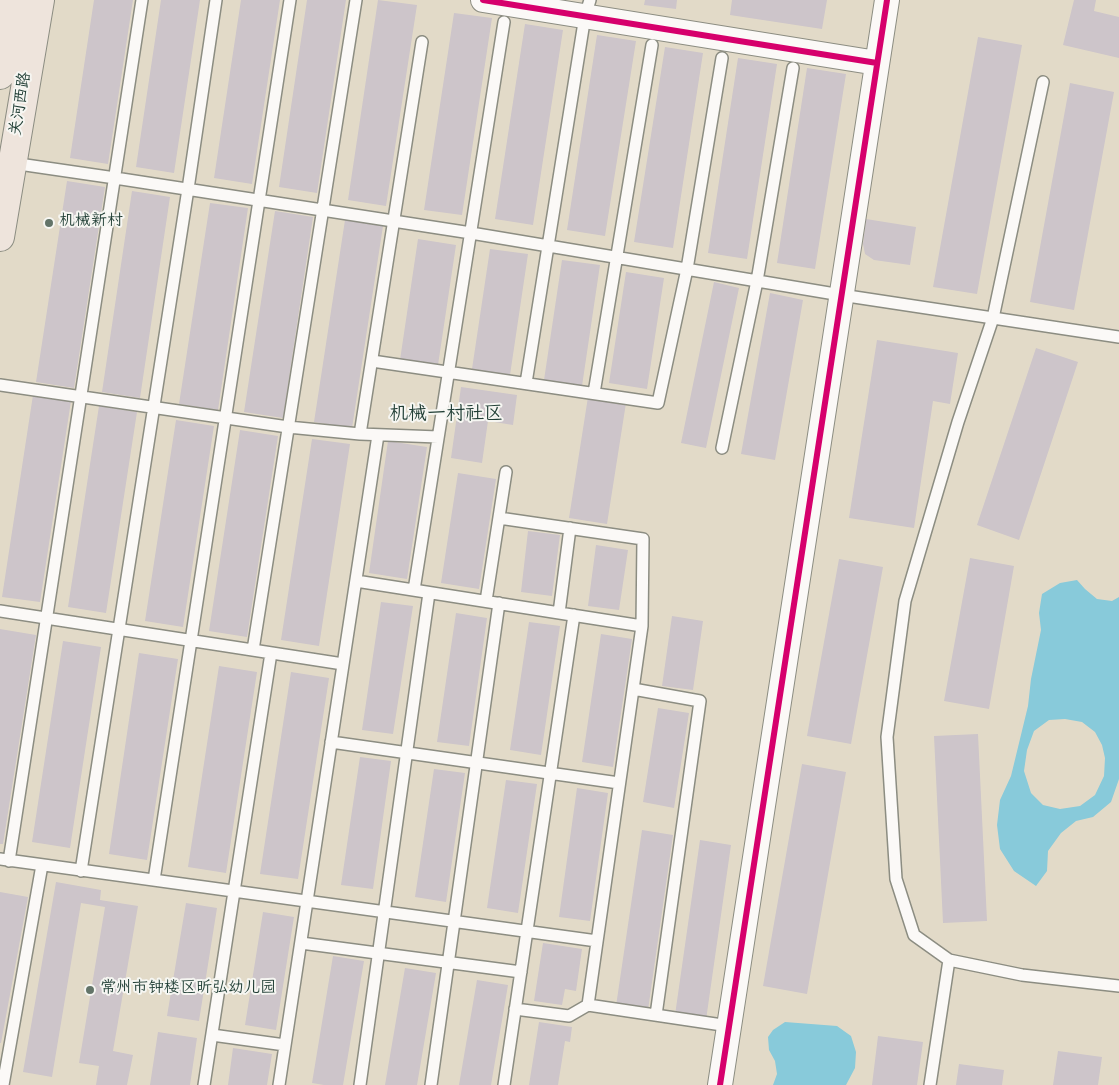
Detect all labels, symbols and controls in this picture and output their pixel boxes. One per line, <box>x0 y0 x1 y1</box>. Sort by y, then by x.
street label: 关河西路 <box>8 71 36 137</box>
place label: 机械新村 <box>59 213 123 233</box>
marker: 机械新村 <box>43 217 55 229</box>
district label: 机械一村社区 <box>389 405 503 427</box>
place label: 常州市钟楼区昕弘幼儿园 <box>100 980 276 1000</box>
marker: 常州市钟楼区昕弘幼儿园 <box>84 984 96 996</box>

